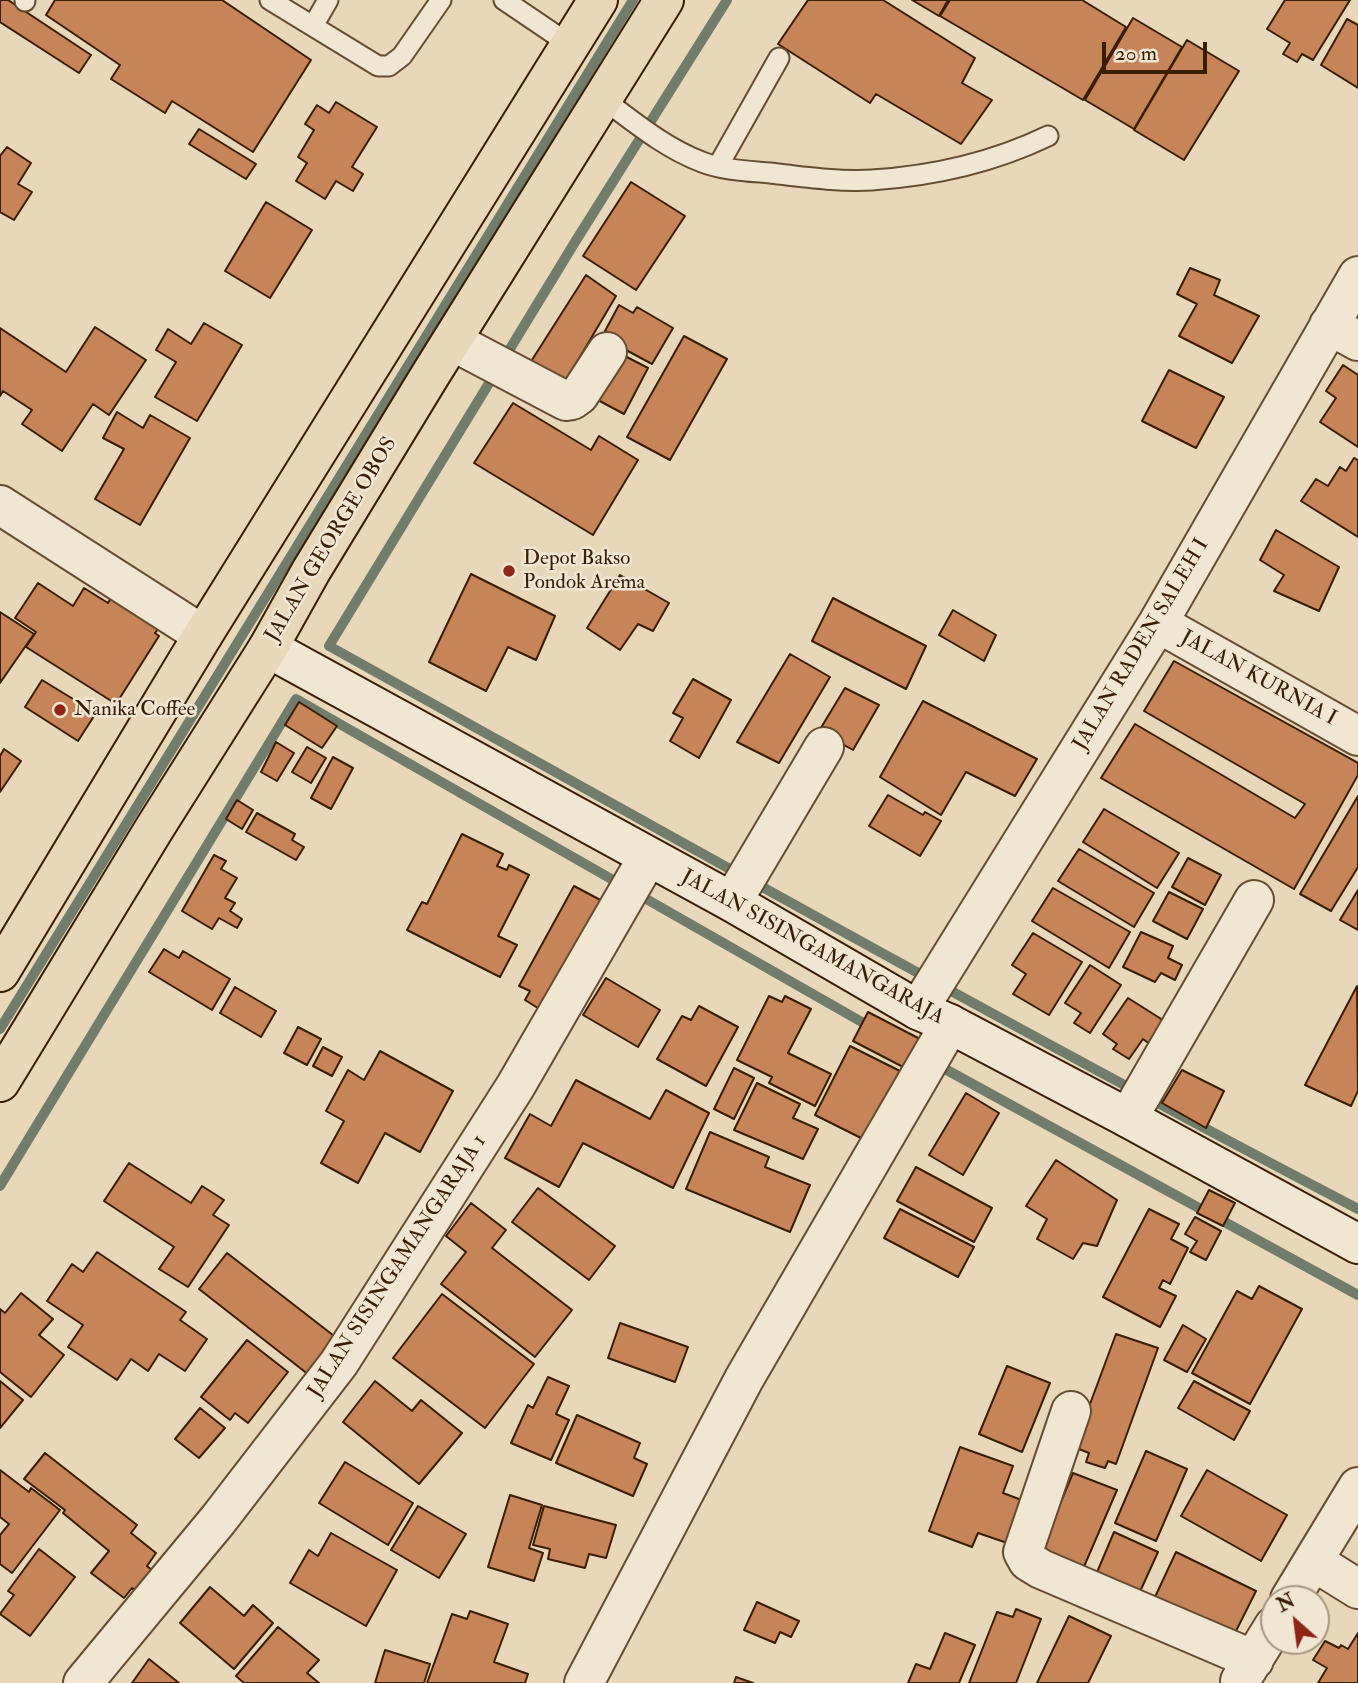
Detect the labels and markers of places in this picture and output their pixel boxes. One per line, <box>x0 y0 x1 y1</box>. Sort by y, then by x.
place label: Depot Bakso Pondok Arema <box>523 546 645 596</box>
marker: Depot Bakso Pondok Arema <box>501 563 517 579</box>
place label: Nanika Coffee <box>74 697 195 723</box>
marker: Nanika Coffee <box>52 702 68 718</box>

